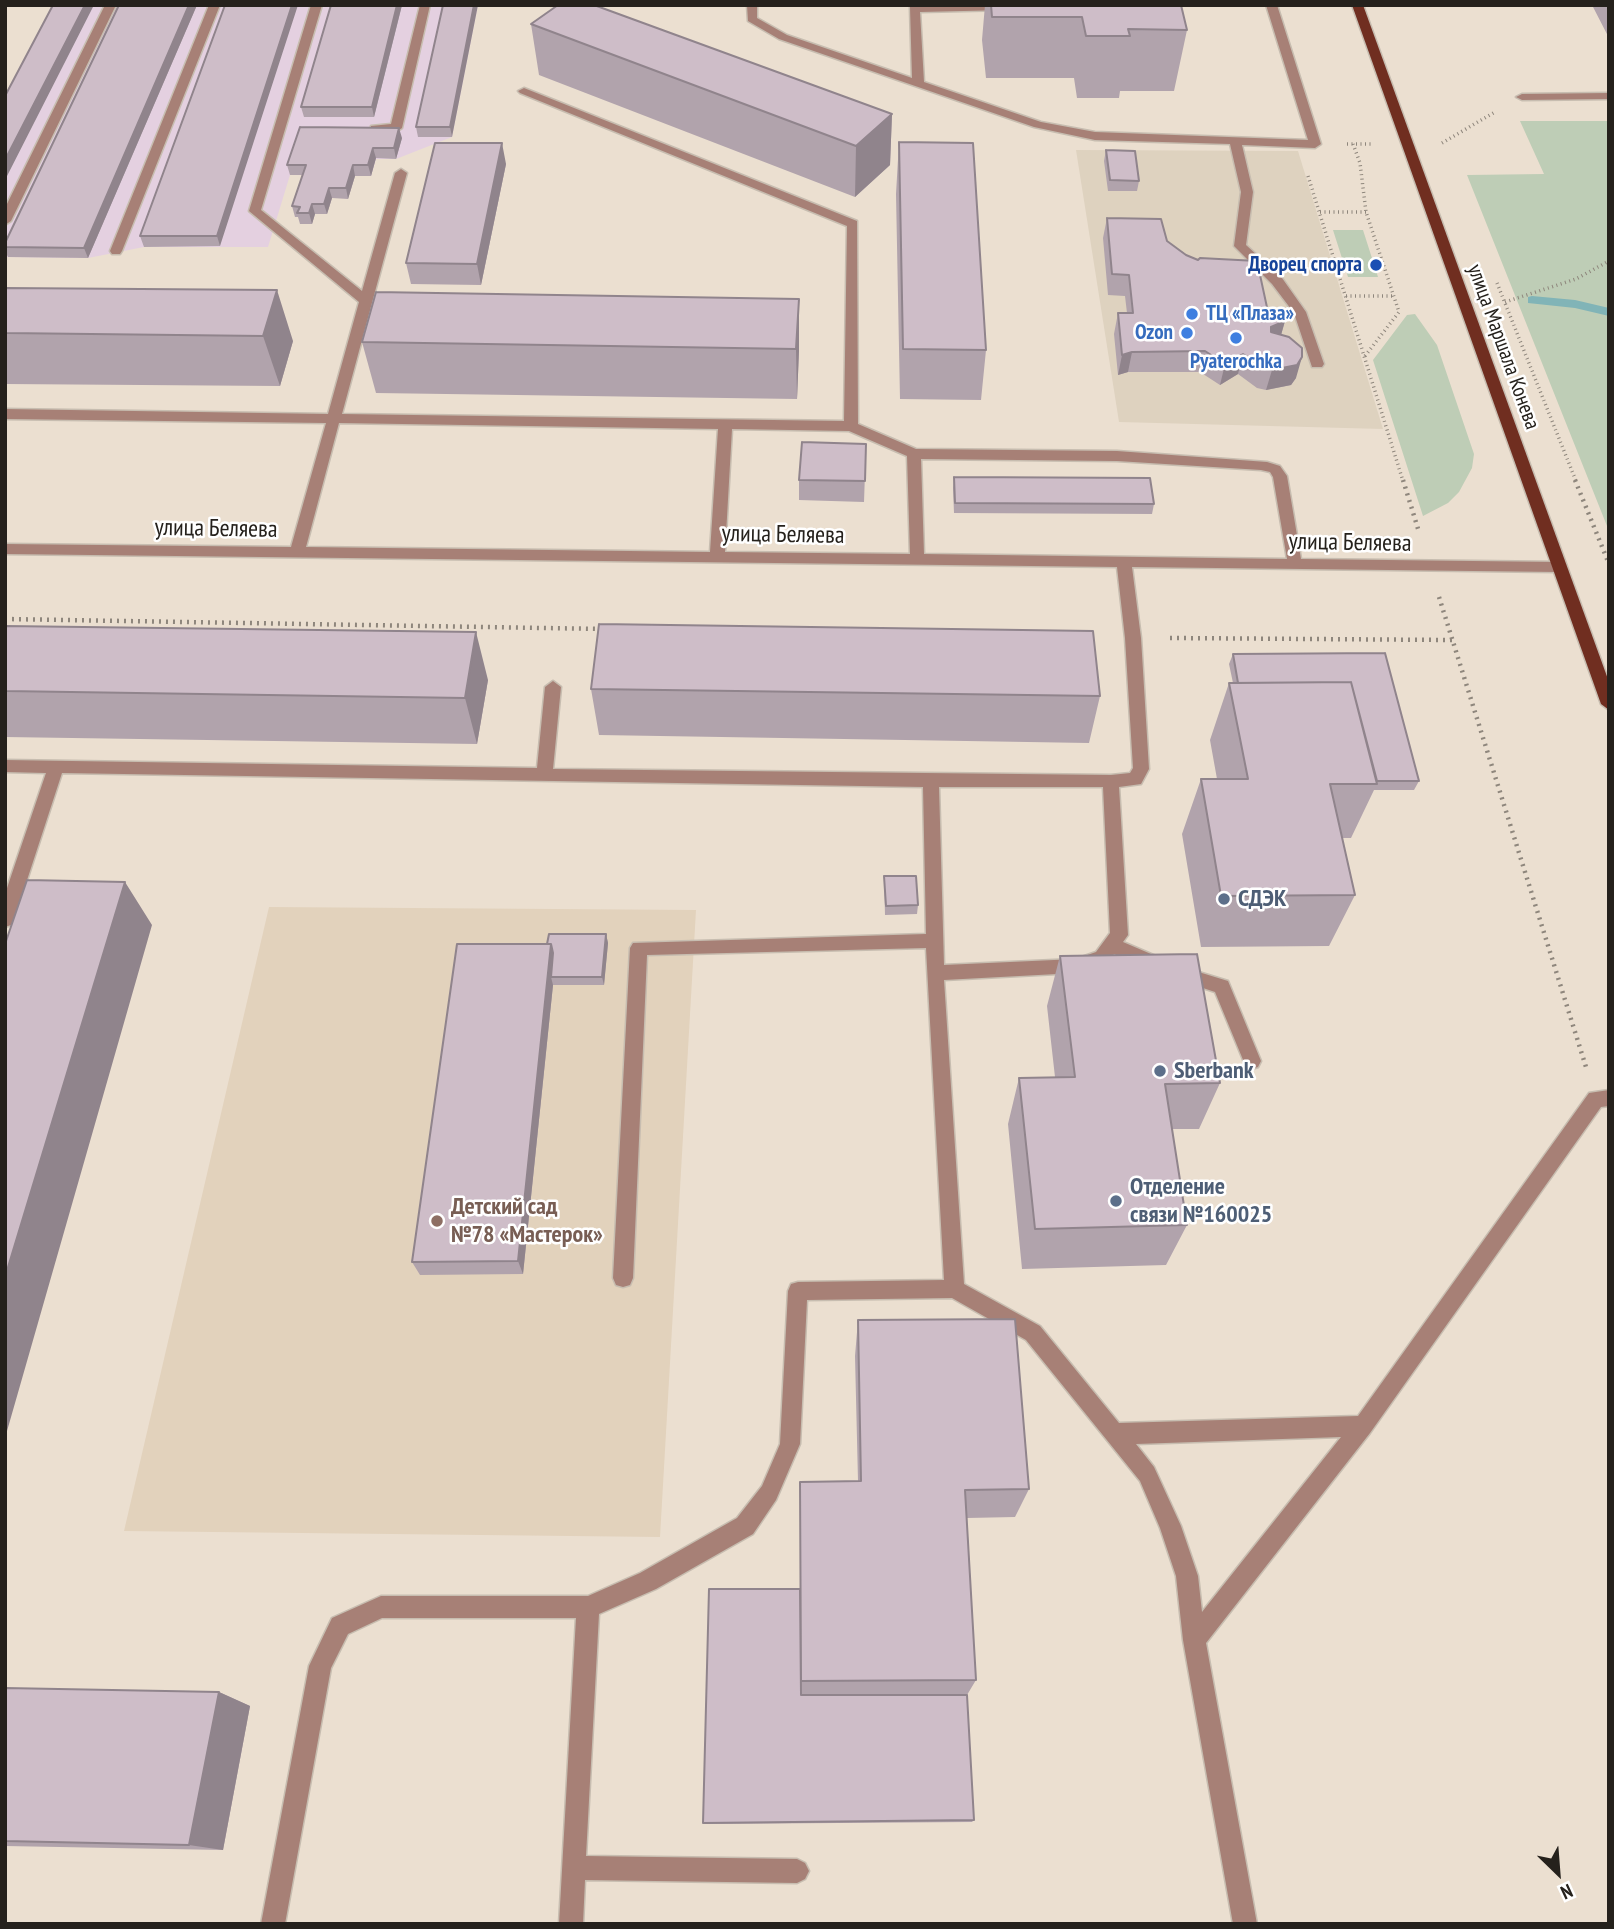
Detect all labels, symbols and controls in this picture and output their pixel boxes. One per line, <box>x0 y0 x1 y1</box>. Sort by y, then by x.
place label: Дворец спорта <box>1248 252 1362 278</box>
marker: Дворец спорта <box>1368 257 1384 273</box>
street label: улица Маршала Конева <box>1461 261 1545 433</box>
place label: ТЦ «Плаза» <box>1206 301 1294 327</box>
marker: ТЦ «Плаза» <box>1184 306 1200 322</box>
place label: Ozon <box>1135 320 1173 346</box>
marker: Ozon <box>1179 325 1195 341</box>
marker: Pyaterochka <box>1228 330 1244 346</box>
place label: Pyaterochka <box>1190 349 1282 375</box>
street label: улица Беляева <box>154 514 278 544</box>
street label: улица Беляева <box>721 520 845 550</box>
street label: улица Беляева <box>1288 528 1412 558</box>
place label: СДЭК <box>1238 885 1287 913</box>
marker: СДЭК <box>1216 891 1232 907</box>
place label: Sberbank <box>1174 1057 1254 1085</box>
marker: Sberbank <box>1152 1063 1168 1079</box>
place label: Отделение связи №160025 <box>1130 1173 1272 1229</box>
place label: Детский сад №78 «Мастерок» <box>451 1193 603 1249</box>
marker: Отделение связи №160025 <box>1108 1193 1124 1209</box>
marker: Детский сад №78 «Мастерок» <box>429 1213 445 1229</box>
north arrow <box>1523 1838 1593 1908</box>
text: N <box>1557 1879 1577 1905</box>

